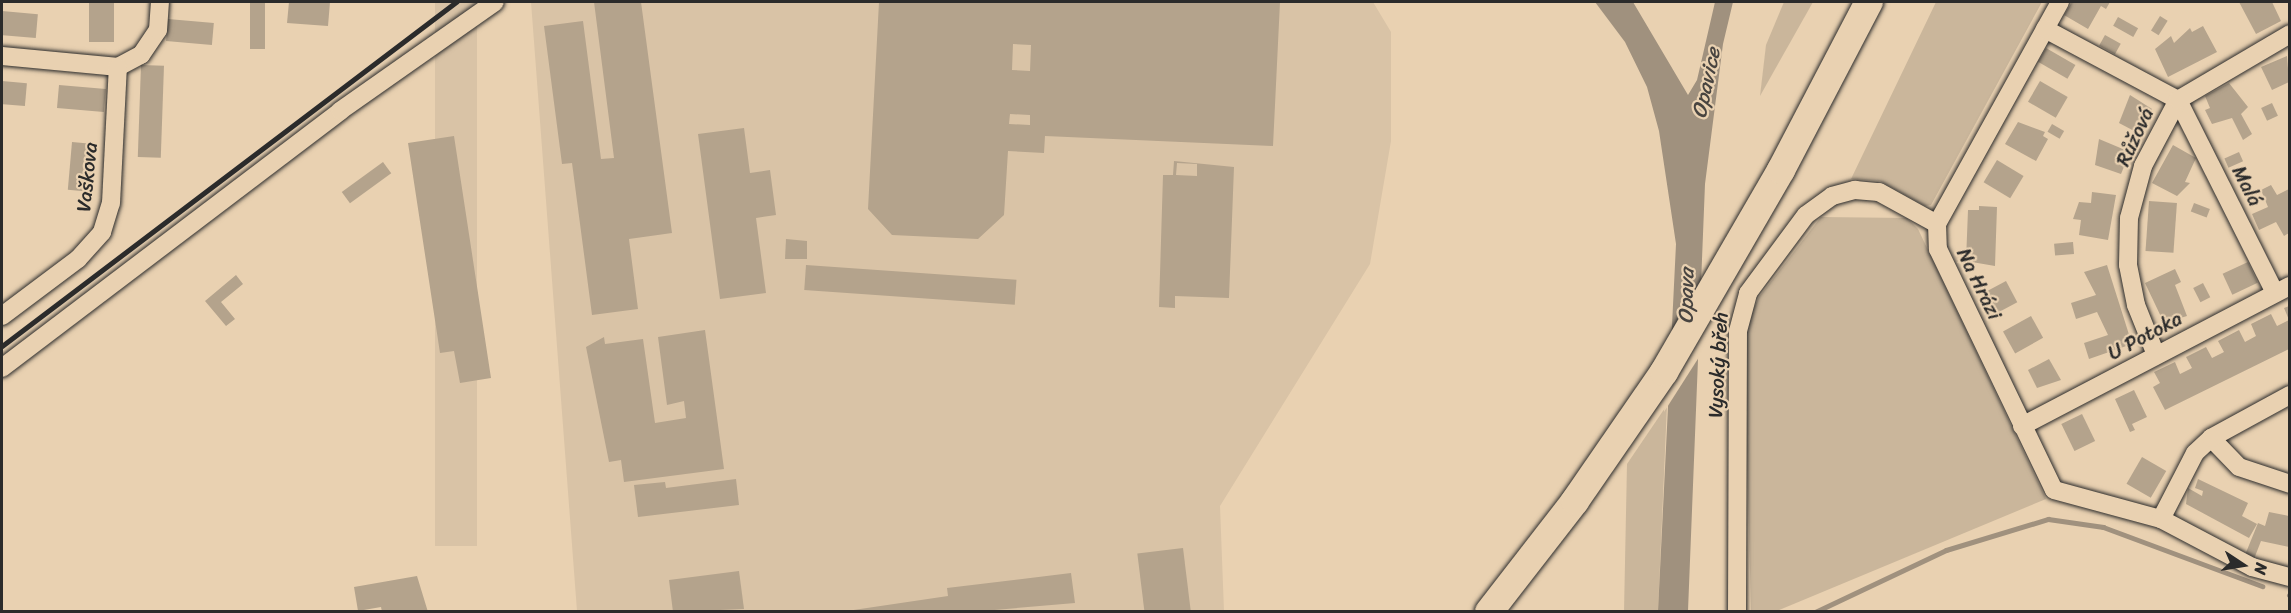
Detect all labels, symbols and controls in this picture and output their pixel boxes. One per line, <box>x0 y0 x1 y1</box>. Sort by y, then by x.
water label: Opavice <box>1686 45 1726 121</box>
street label: Růžová <box>2111 104 2159 170</box>
street label: Vaškova <box>71 141 103 213</box>
street label: Malá <box>2227 162 2267 210</box>
street label: Na Hrázi <box>1951 244 2007 324</box>
water label: Opava <box>1673 268 1699 324</box>
street label: U Potoka <box>2104 307 2186 365</box>
street label: Vysoký břeh <box>1703 311 1733 419</box>
north arrow <box>2213 535 2273 595</box>
text: N <box>2246 560 2276 577</box>

